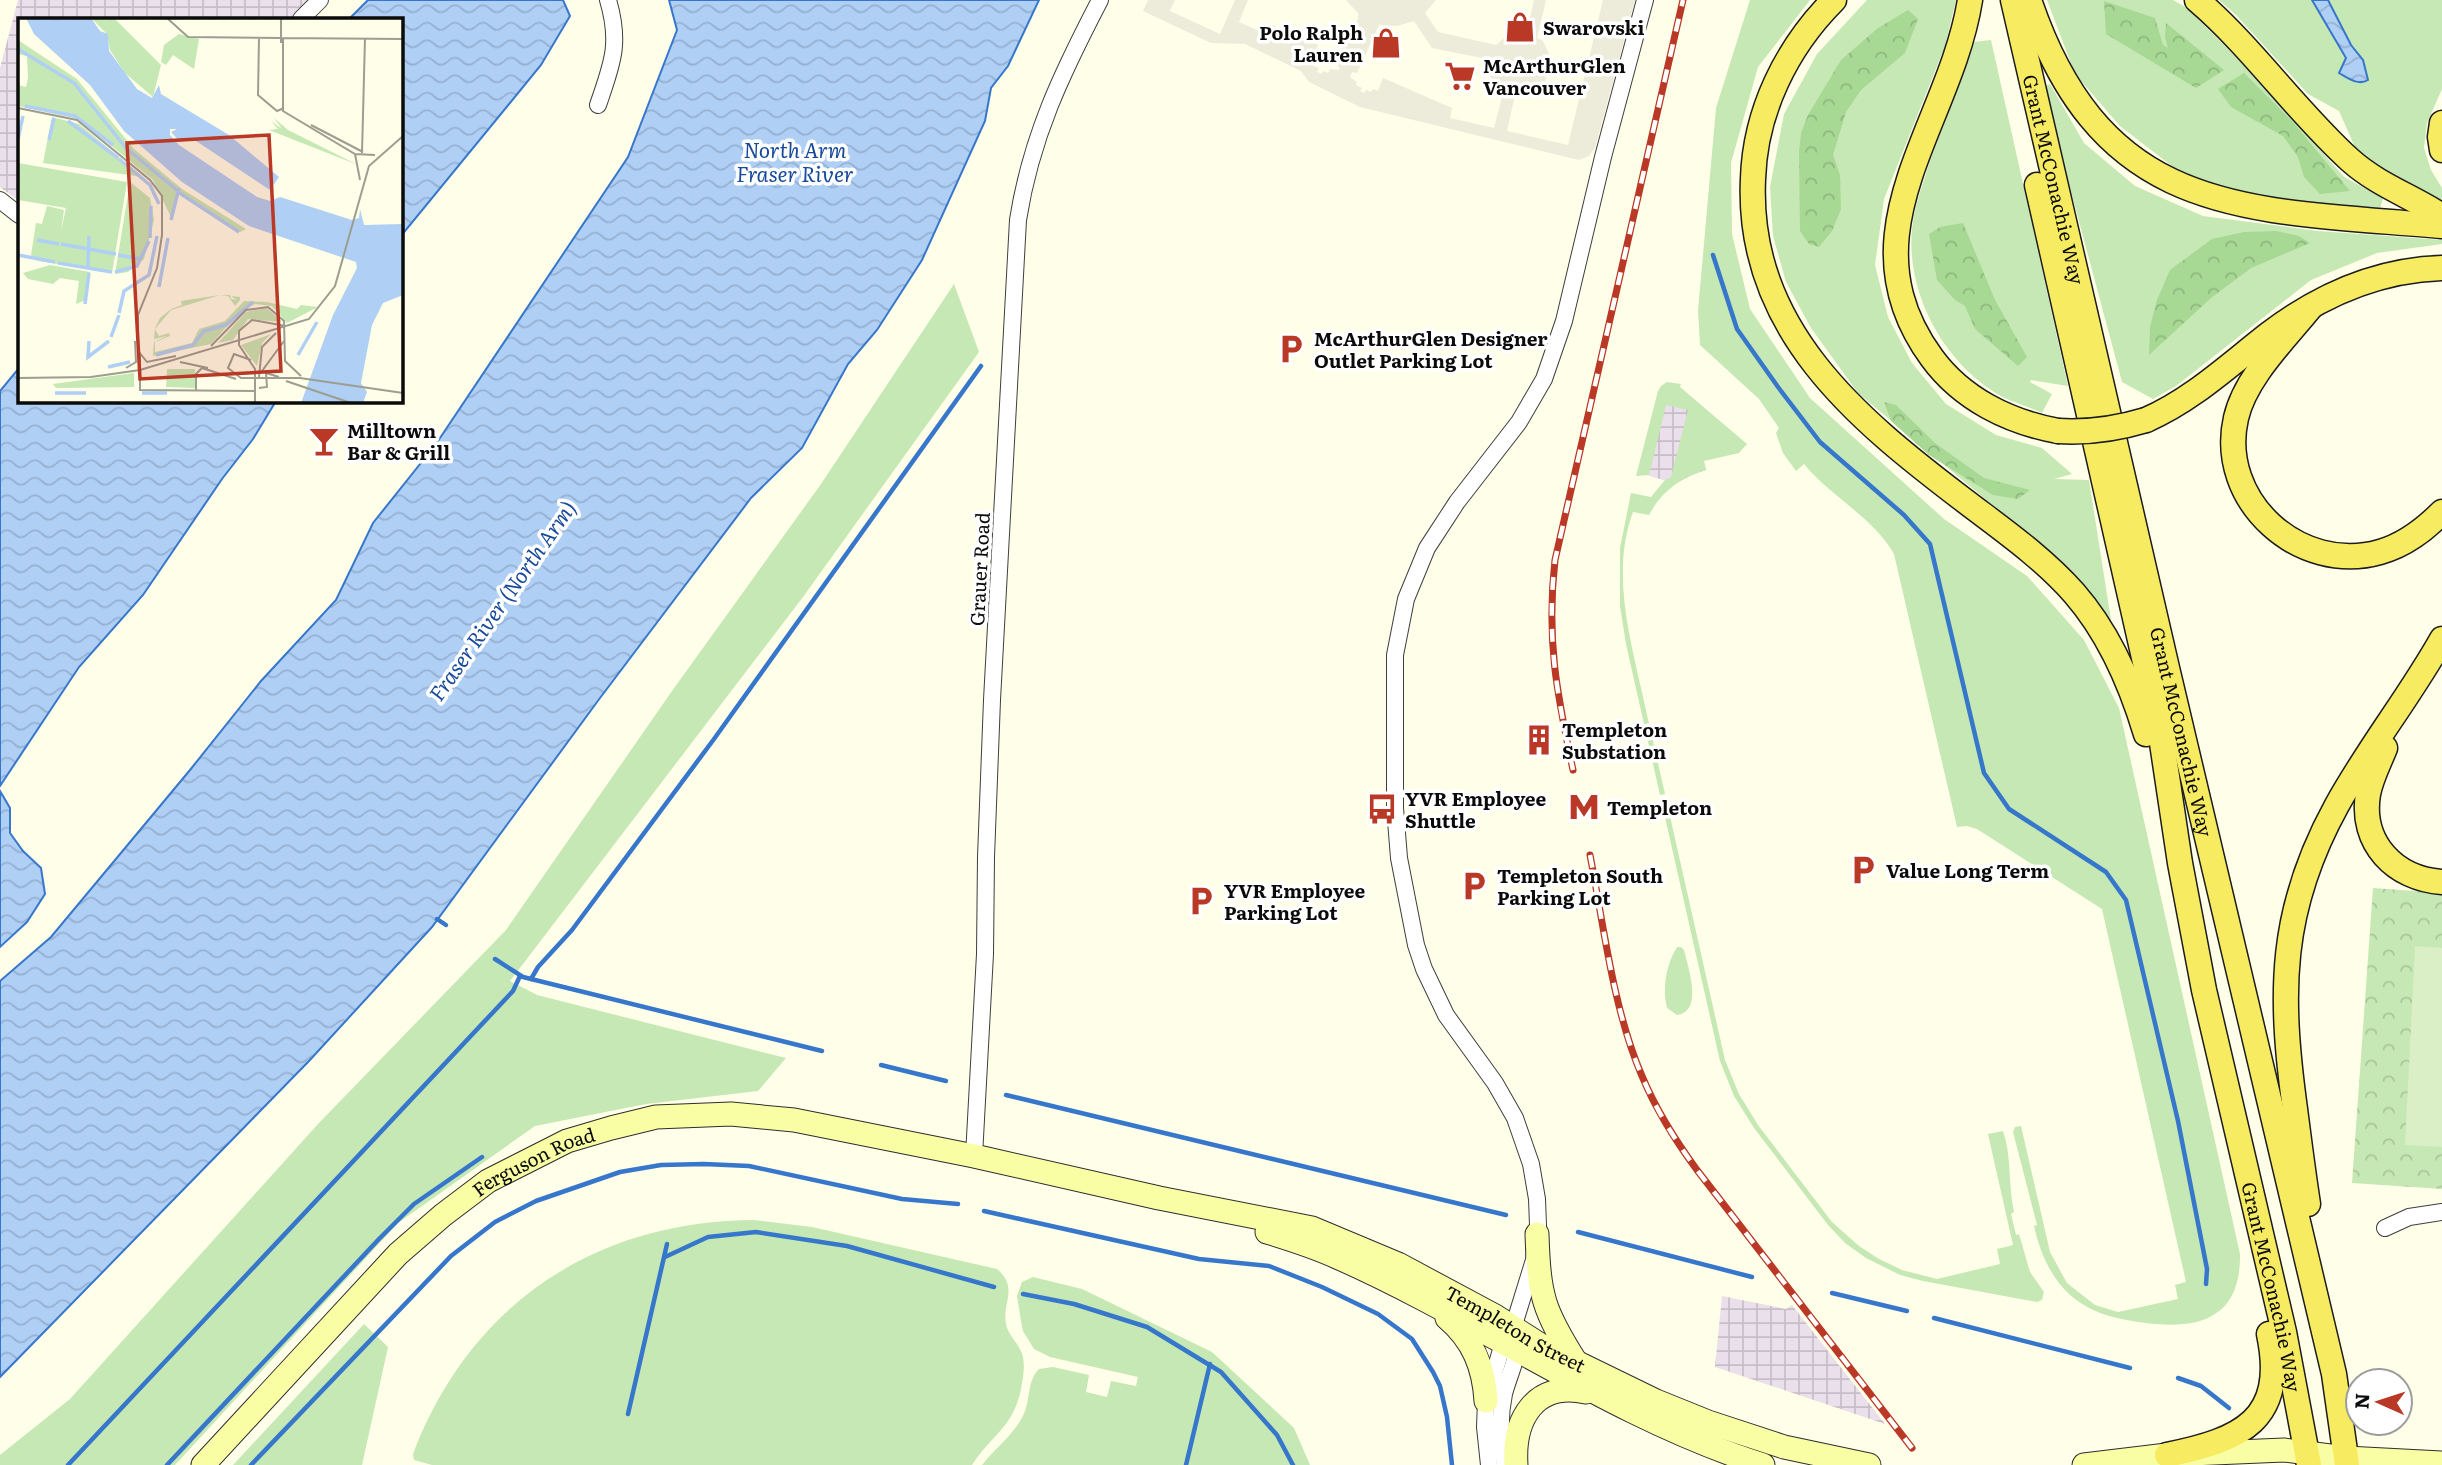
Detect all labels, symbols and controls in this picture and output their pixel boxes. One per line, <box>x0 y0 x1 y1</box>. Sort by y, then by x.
shop icon: Swarovski <box>1503 10 1537 44</box>
place label: Swarovski <box>1543 13 1644 41</box>
inset map <box>18 18 402 402</box>
place label: Polo Ralph Lauren <box>1259 18 1363 68</box>
shop icon: Polo Ralph Lauren <box>1369 26 1403 60</box>
place label: McArthurGlen Vancouver <box>1483 51 1626 101</box>
supermarket icon: McArthurGlen Vancouver <box>1443 59 1477 93</box>
street label: Grant McConachie Way <box>2017 72 2092 287</box>
water label: North Arm Fraser River <box>736 133 854 188</box>
place label: McArthurGlen Designer Outlet Parking Lot <box>1314 324 1548 374</box>
parking icon: McArthurGlen Designer Outlet Parking Lot <box>1274 332 1308 366</box>
place label: Milltown Bar & Grill <box>347 416 450 466</box>
bar icon: Milltown Bar & Grill <box>307 424 341 458</box>
water label: Fraser River (North Arm) <box>420 494 582 706</box>
street label: Grauer Road <box>962 511 996 626</box>
street label: Grant McConachie Way <box>2144 624 2220 839</box>
place label: Templeton Substation <box>1562 715 1667 765</box>
building icon: Templeton Substation <box>1522 723 1556 757</box>
place label: YVR Employee Shuttle <box>1405 784 1547 834</box>
metro station icon: Templeton <box>1567 790 1601 824</box>
bus stop icon: YVR Employee Shuttle <box>1365 792 1399 826</box>
place label: Templeton <box>1607 793 1712 821</box>
parking icon: Value Long Term <box>1846 853 1880 887</box>
place label: Value Long Term <box>1886 856 2049 884</box>
place label: Templeton South Parking Lot <box>1497 861 1663 911</box>
parking icon: Templeton South Parking Lot <box>1457 869 1491 903</box>
place label: YVR Employee Parking Lot <box>1224 876 1366 926</box>
parking icon: YVR Employee Parking Lot <box>1184 884 1218 918</box>
street label: Ferguson Road <box>466 1119 599 1203</box>
street label: Grant McConachie Way <box>2235 1179 2309 1394</box>
street label: Templeton Street <box>1440 1278 1591 1379</box>
north arrow <box>2344 1367 2414 1437</box>
text: N <box>2347 1392 2375 1410</box>

